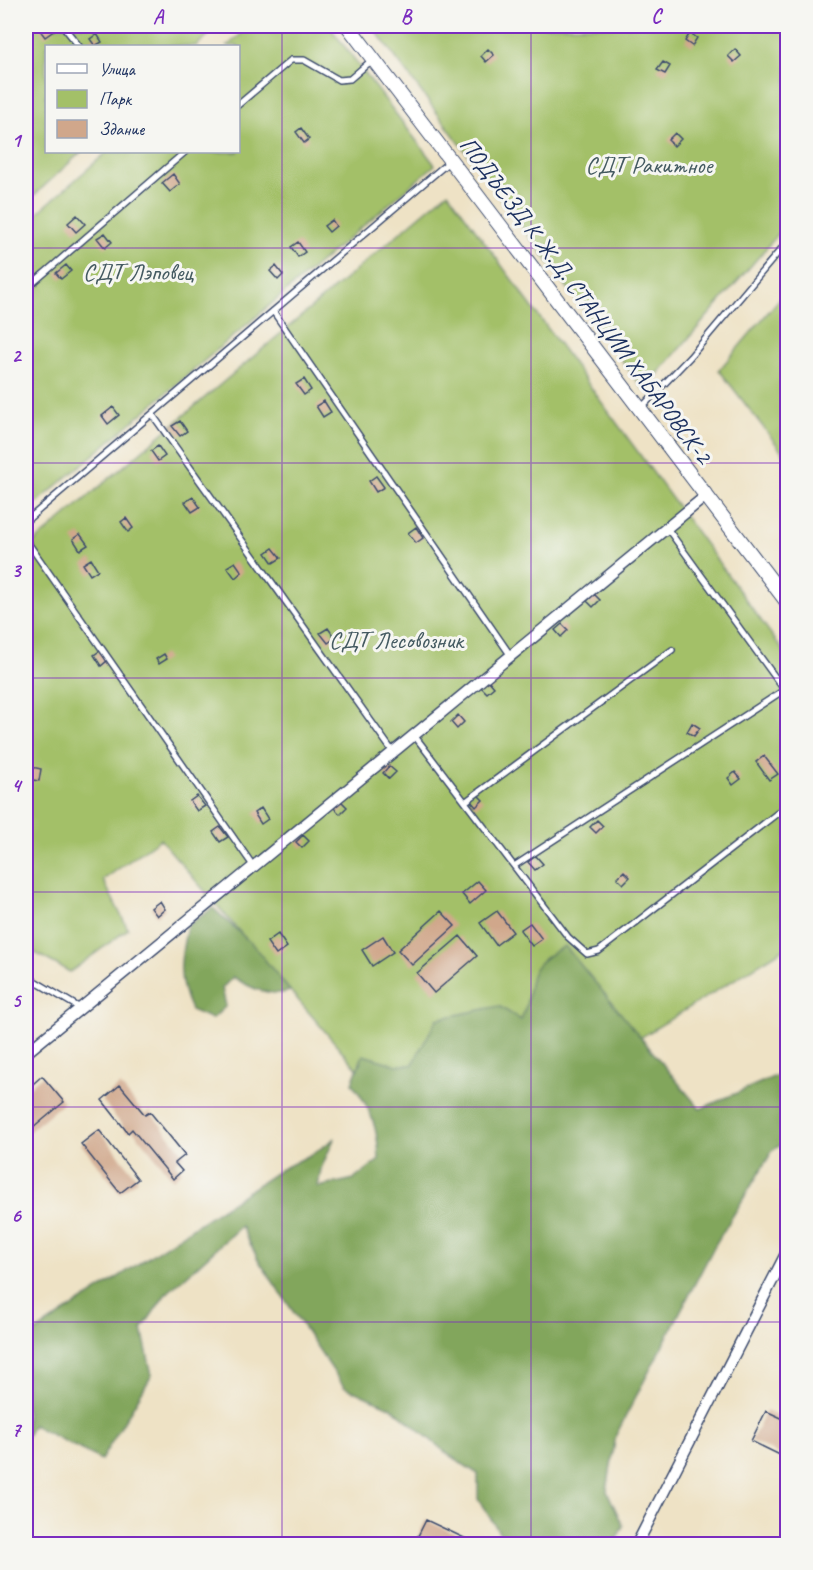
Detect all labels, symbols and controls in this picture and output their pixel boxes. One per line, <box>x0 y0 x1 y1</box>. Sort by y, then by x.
text: A <box>153 4 165 29</box>
text: B <box>401 4 413 29</box>
text: C <box>651 4 663 29</box>
legend <box>45 45 240 153</box>
text: Улица <box>99 58 136 80</box>
text: Парк <box>99 88 133 110</box>
text: Здание <box>99 118 145 140</box>
text: 1 <box>12 128 23 153</box>
street label: ПОДЪЕЗД К Ж.Д. СТАНЦИИ ХАБАРОВСК-2 <box>453 131 720 471</box>
park label: СДТ Ракитное <box>586 150 715 180</box>
park label: СДТ Лэповец <box>83 257 194 287</box>
text: 2 <box>12 343 23 368</box>
text: 3 <box>12 558 23 583</box>
park label: СДТ Лесовозник <box>329 625 465 655</box>
text: 4 <box>12 773 24 798</box>
text: 5 <box>12 988 23 1013</box>
text: 6 <box>11 1203 22 1228</box>
text: 7 <box>12 1417 23 1442</box>

